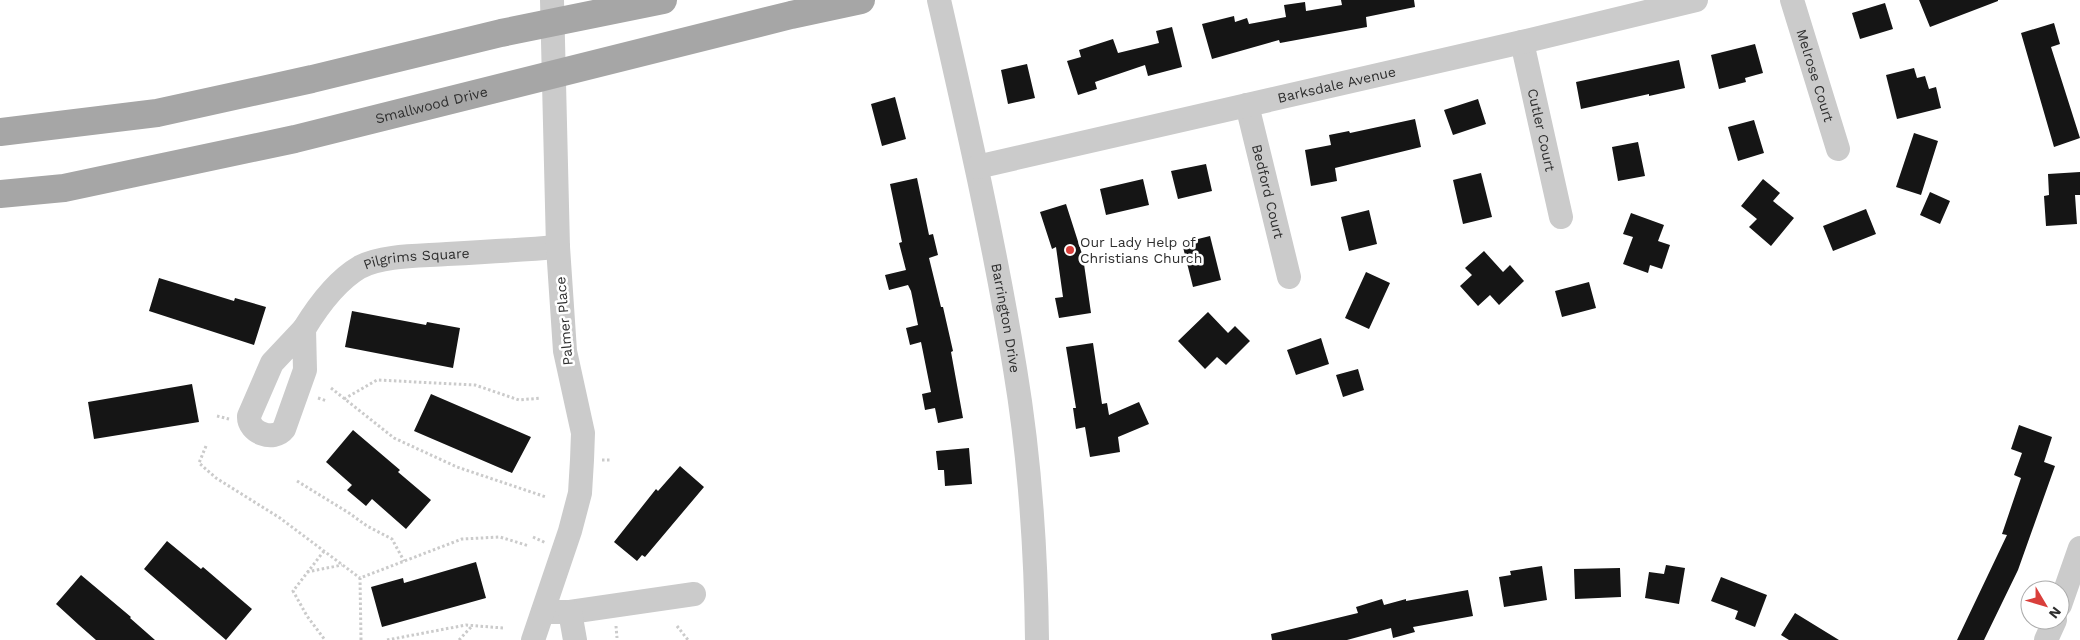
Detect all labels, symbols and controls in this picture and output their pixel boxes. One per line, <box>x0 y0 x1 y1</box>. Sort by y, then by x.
street label: Melrose Court <box>1793 27 1837 124</box>
street label: Barksdale Avenue <box>1276 63 1397 106</box>
street label: Smallwood Drive <box>374 83 489 127</box>
street label: Cutler Court <box>1525 87 1559 173</box>
street label: Bedford Court <box>1249 143 1287 240</box>
place label: Our Lady Help of Christians Church <box>1080 234 1202 266</box>
marker: Our Lady Help of Christians Church <box>1064 244 1076 256</box>
street label: Pilgrims Square <box>361 245 470 273</box>
street label: Barrington Drive <box>988 262 1023 374</box>
street label: Palmer Place <box>552 276 576 366</box>
north arrow <box>2020 580 2070 630</box>
text: N <box>2046 604 2065 622</box>

